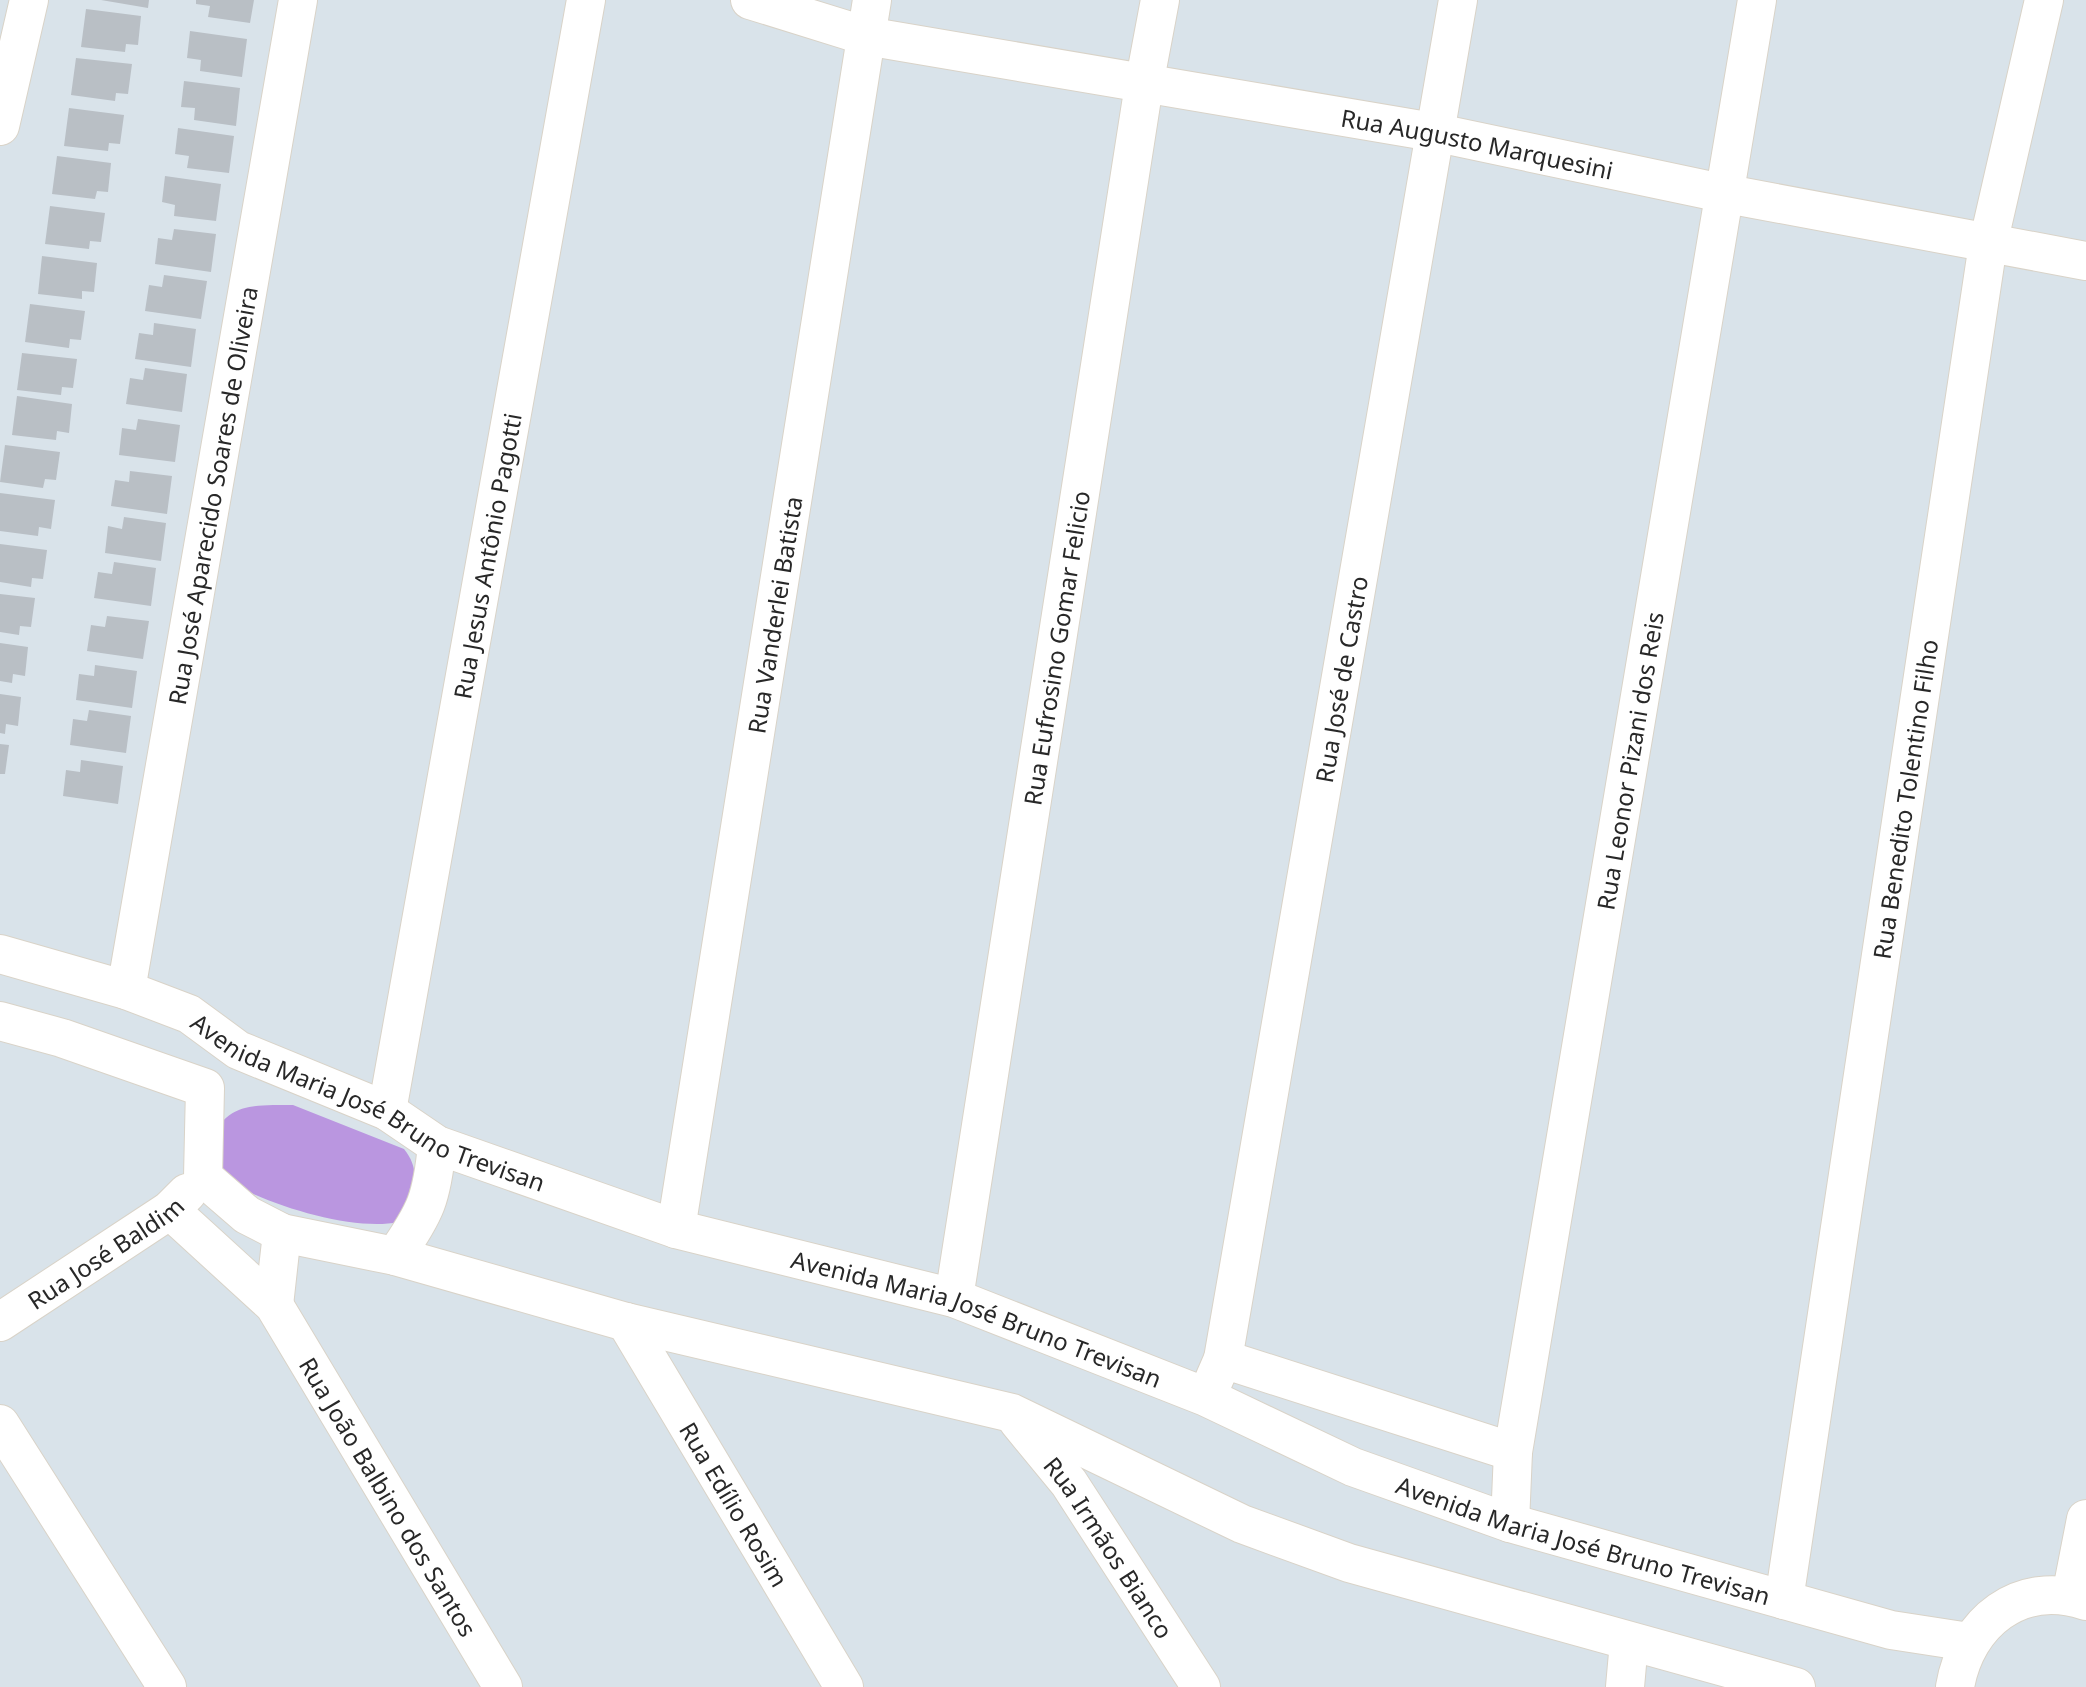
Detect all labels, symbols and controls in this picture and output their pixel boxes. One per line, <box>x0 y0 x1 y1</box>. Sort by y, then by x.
street label: Rua Augusto Marquesini <box>1339 100 1616 186</box>
street label: Rua José Aparecido Soares de Oliveira <box>159 284 264 707</box>
street label: Rua Jesus Antônio Pagotti <box>445 410 528 701</box>
street label: Rua Eufrosino Gomar Felicio <box>1015 488 1097 808</box>
street label: Rua Vanderlei Batista <box>739 494 809 736</box>
street label: Rua José de Castro <box>1306 573 1375 785</box>
street label: Rua Leonor Pizani dos Reis <box>1588 609 1670 912</box>
street label: Rua Benedito Tolentino Filho <box>1864 637 1945 961</box>
street label: Avenida Maria José Bruno Trevisan <box>185 1005 550 1198</box>
street label: Rua José Baldim <box>21 1189 191 1316</box>
street label: Avenida Maria José Bruno Trevisan <box>788 1242 1167 1395</box>
street label: Rua João Balbino dos Santos <box>292 1351 485 1642</box>
street label: Rua Edílio Rosim <box>673 1415 797 1593</box>
street label: Rua Irmãos Bianco <box>1037 1449 1182 1645</box>
street label: Avenida Maria José Bruno Trevisan <box>1392 1467 1774 1612</box>

